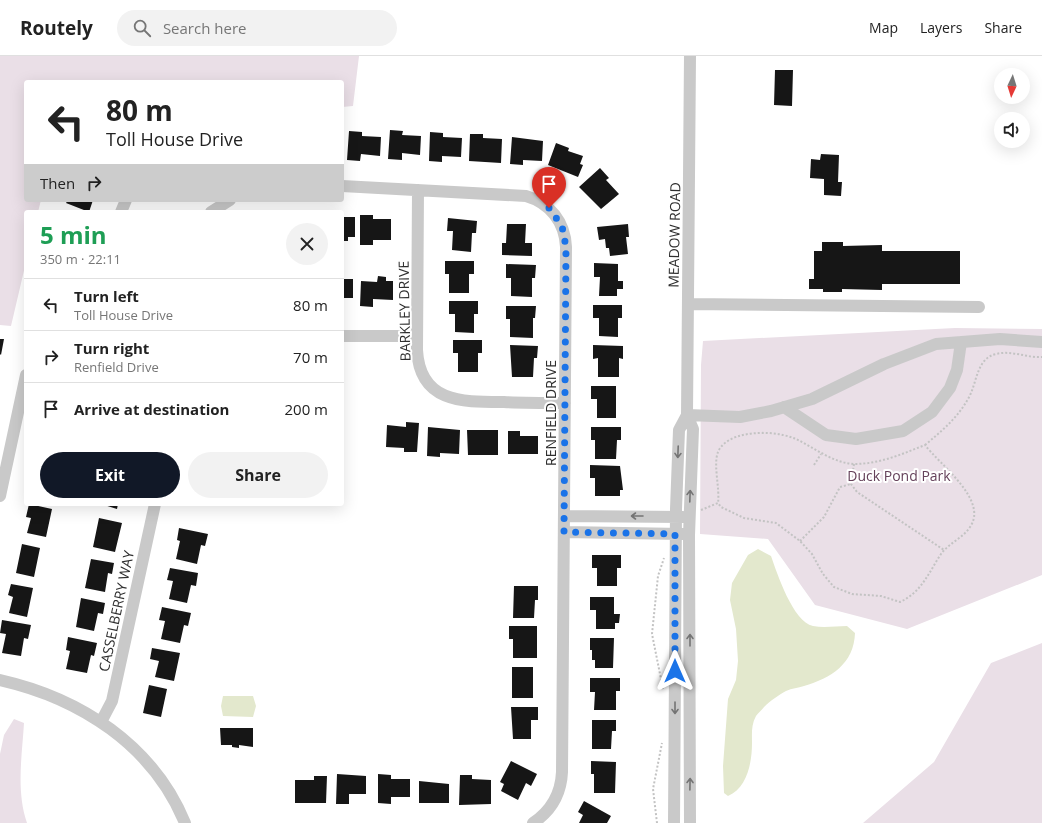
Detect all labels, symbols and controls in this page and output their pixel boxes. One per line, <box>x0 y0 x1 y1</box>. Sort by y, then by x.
search box <box>117 10 397 46</box>
text: Routely <box>20 15 93 41</box>
icon: search <box>131 17 153 39</box>
text: Search here <box>163 18 246 38</box>
text: Map <box>869 18 898 37</box>
text: Layers <box>920 18 962 37</box>
text: Share <box>984 18 1022 37</box>
north arrow <box>994 68 1030 104</box>
map controls <box>994 68 1030 148</box>
text: 80 m <box>106 91 173 129</box>
icon: left <box>40 96 92 148</box>
button: sound <box>994 112 1030 148</box>
text: Toll House Drive <box>106 127 243 151</box>
pin <box>532 167 566 208</box>
icon: right <box>83 172 105 194</box>
text: Then <box>40 173 75 193</box>
icon: arrive <box>538 173 560 195</box>
street label: MEADOW ROAD <box>664 182 684 288</box>
text: 5 min <box>40 218 107 251</box>
button: close <box>286 223 328 265</box>
text: 350 m · 22:11 <box>40 250 121 268</box>
street label: BARKLEY DRIVE <box>394 261 414 361</box>
text: Turn left <box>74 286 139 306</box>
icon: left <box>40 294 62 316</box>
text: 80 m <box>293 295 328 315</box>
text: Toll House Drive <box>74 306 173 324</box>
text: Turn right <box>74 338 149 358</box>
icon: right <box>40 346 62 368</box>
text: 70 m <box>293 347 328 367</box>
text: Renfield Drive <box>74 358 159 376</box>
street label: RENFIELD DRIVE <box>541 360 560 466</box>
icon: arrive <box>40 398 62 420</box>
text: Arrive at destination <box>74 399 229 419</box>
text: 200 m <box>284 399 328 419</box>
one-way arrow <box>674 445 682 458</box>
button: Exit <box>40 452 180 498</box>
button: Share <box>188 452 328 498</box>
park label: Duck Pond Park <box>847 466 951 485</box>
one-way arrow <box>686 490 694 503</box>
one-way arrow <box>631 512 644 520</box>
street label: CASSELBERRY WAY <box>94 549 138 673</box>
one-way arrow <box>686 634 694 647</box>
position arrow <box>654 650 696 692</box>
one-way arrow <box>671 701 679 714</box>
one-way arrow <box>686 778 694 791</box>

